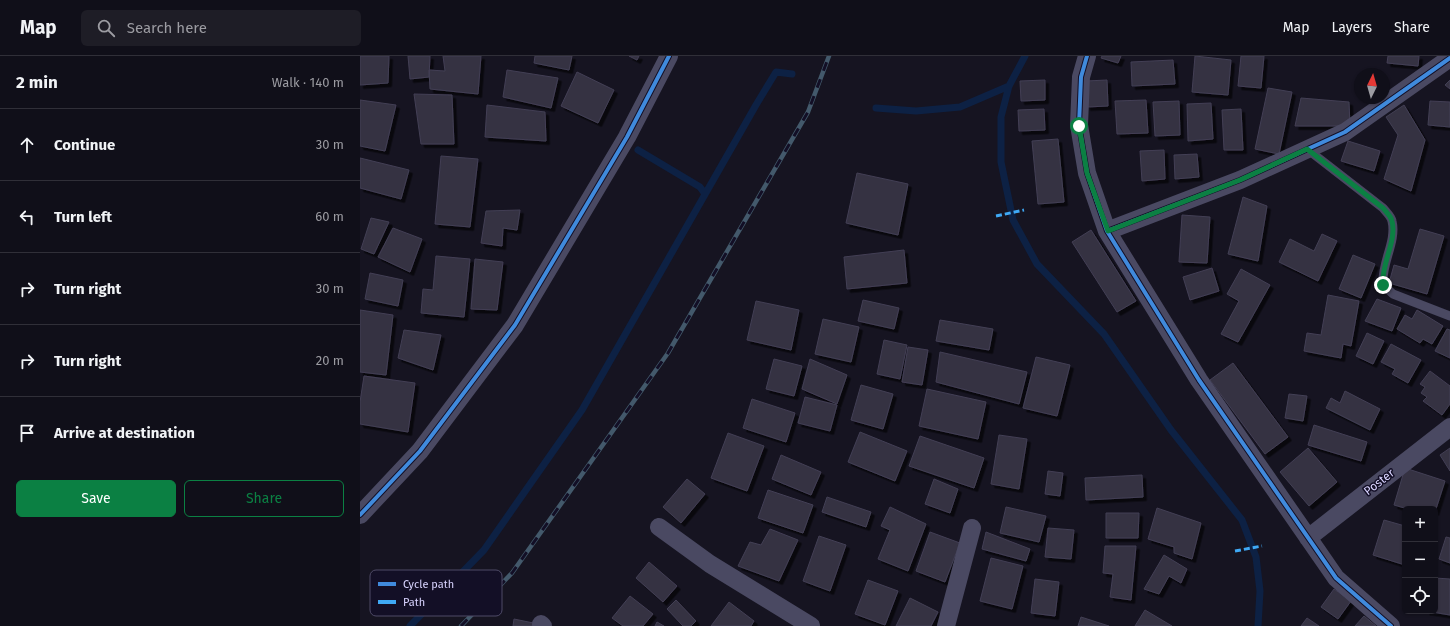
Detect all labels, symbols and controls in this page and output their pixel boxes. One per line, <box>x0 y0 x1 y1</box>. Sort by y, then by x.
search box <box>81 10 361 46</box>
text: Map <box>20 16 57 39</box>
icon: search <box>95 17 117 39</box>
text: Search here <box>127 19 207 37</box>
text: Map <box>1283 19 1309 36</box>
text: Layers <box>1331 19 1372 36</box>
text: Share <box>1394 19 1430 36</box>
north arrow <box>1354 68 1390 104</box>
text: 2 min <box>16 72 58 93</box>
text: Walk · 140 m <box>272 75 344 90</box>
route start <box>1070 117 1088 135</box>
icon: ahead <box>16 134 38 156</box>
text: Continue <box>54 136 115 154</box>
text: 30 m <box>316 137 344 152</box>
icon: left <box>16 206 38 228</box>
text: Turn left <box>54 208 112 226</box>
text: 60 m <box>315 209 344 224</box>
route end <box>1374 276 1392 294</box>
icon: right <box>16 278 38 300</box>
text: Turn right <box>54 280 121 298</box>
text: 30 m <box>316 281 344 296</box>
icon: right <box>16 350 38 372</box>
text: Turn right <box>54 352 121 370</box>
text: 20 m <box>316 353 344 368</box>
icon: arrive <box>16 422 38 444</box>
text: Arrive at destination <box>54 424 195 442</box>
street label: Poster <box>1361 466 1397 498</box>
button: Save <box>16 480 176 517</box>
button: Share <box>184 480 344 517</box>
map controls <box>1402 506 1438 614</box>
button: + <box>1402 506 1438 542</box>
button: − <box>1402 542 1438 578</box>
legend <box>370 570 502 616</box>
text: Cycle path <box>403 578 454 591</box>
button: locate <box>1402 578 1438 614</box>
text: Path <box>403 596 425 609</box>

